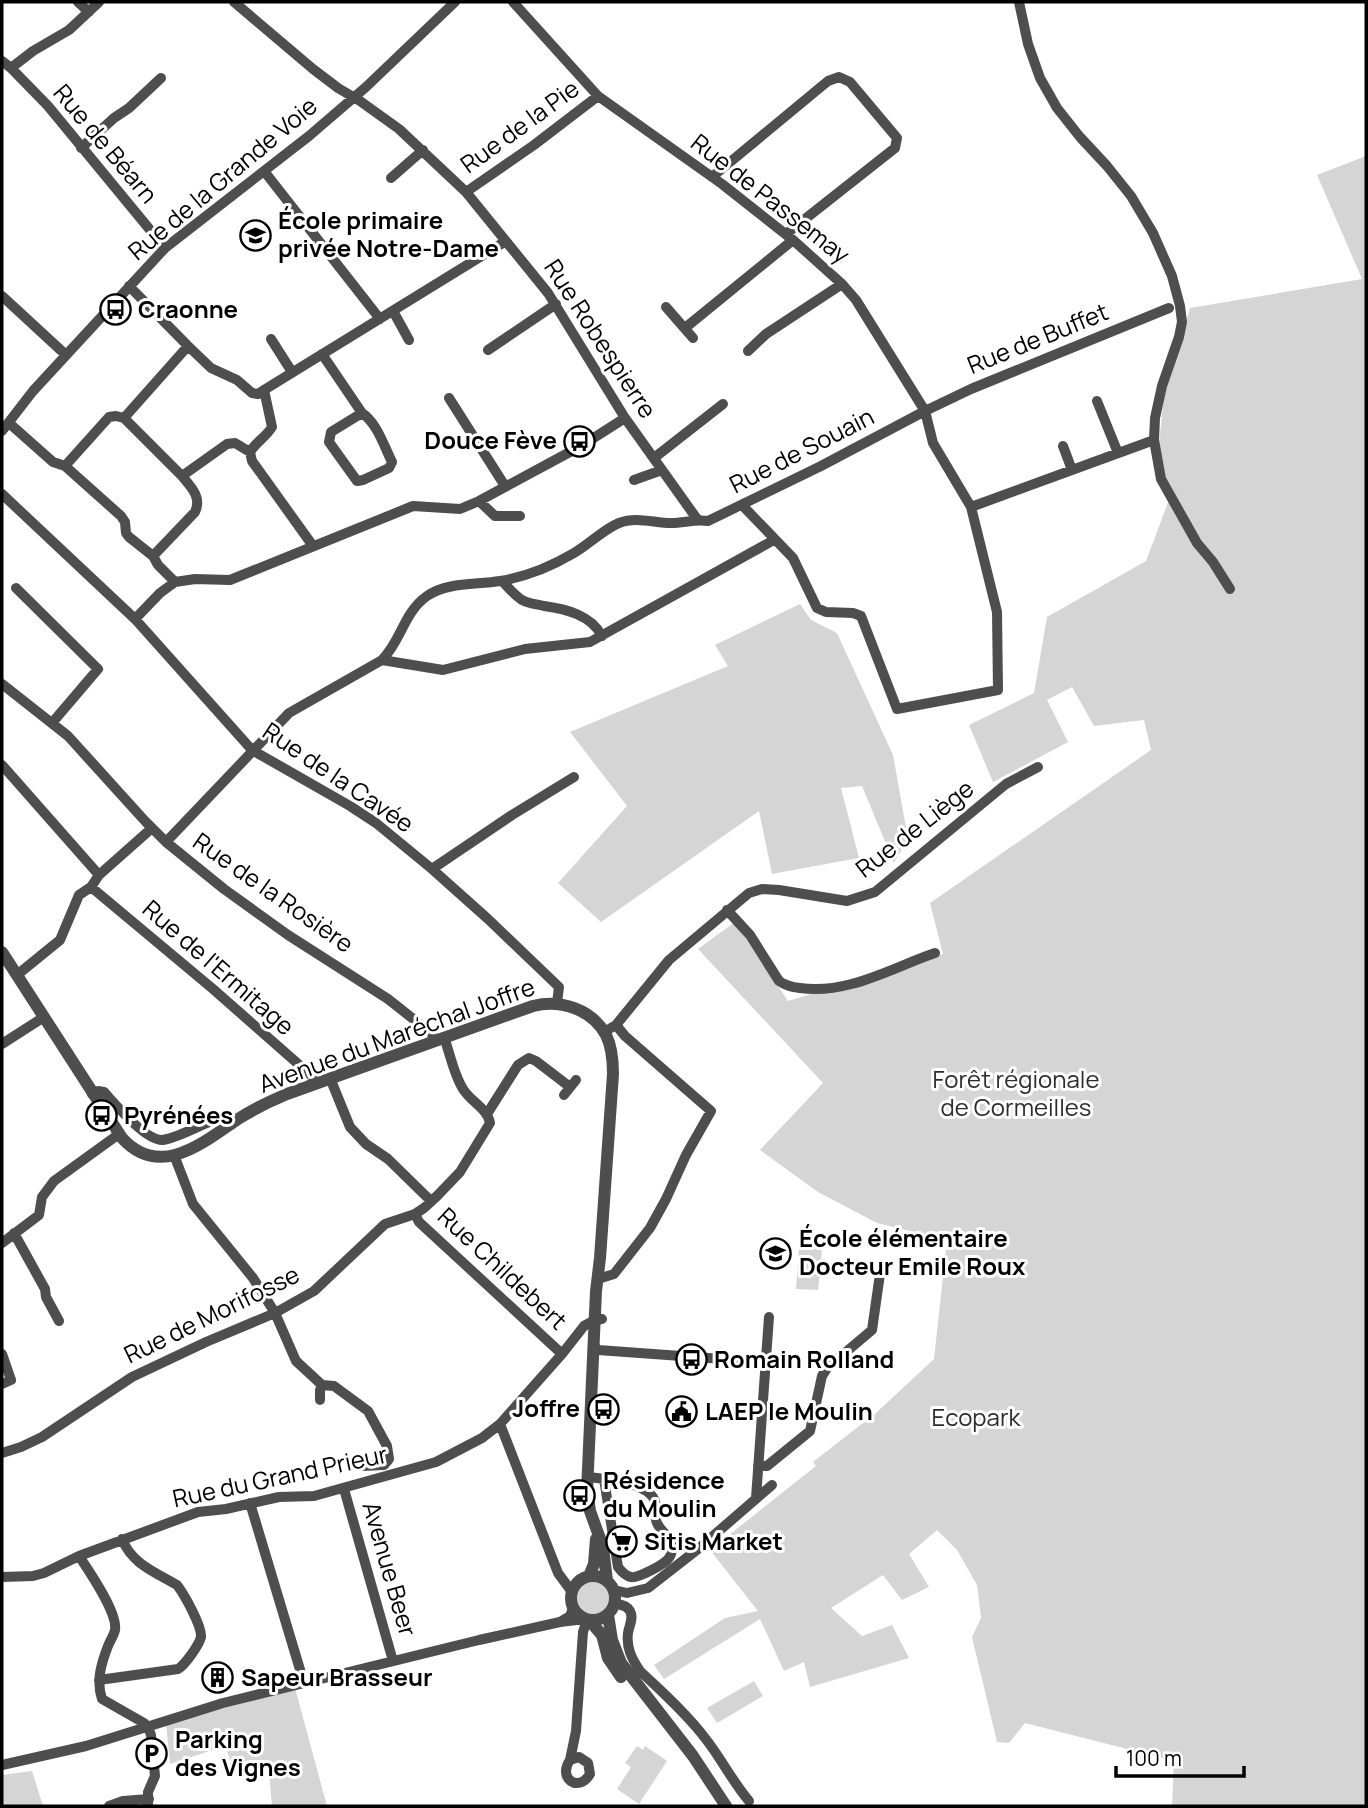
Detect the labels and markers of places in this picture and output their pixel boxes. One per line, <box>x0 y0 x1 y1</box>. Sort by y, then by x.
place label: École primaire privée Notre-Dame <box>278 203 499 264</box>
school or university icon: École primaire privée Notre-Dame <box>238 218 272 252</box>
place label: Craonne <box>138 292 238 325</box>
bus stop icon: Craonne <box>98 293 132 327</box>
place label: Douce Fève <box>424 423 557 456</box>
bus stop icon: Douce Fève <box>563 424 597 458</box>
place label: Pyrénées <box>124 1098 233 1131</box>
bus stop icon: Pyrénées <box>84 1099 118 1133</box>
place label: École élémentaire Docteur Emile Roux <box>799 1221 1026 1282</box>
school or university icon: École élémentaire Docteur Emile Roux <box>759 1236 793 1270</box>
place label: Romain Rolland <box>714 1342 894 1375</box>
bus stop icon: Romain Rolland <box>674 1343 708 1377</box>
place label: Joffre <box>512 1391 580 1424</box>
bus stop icon: Joffre <box>586 1392 620 1426</box>
place label: LAEP le Moulin <box>705 1394 873 1427</box>
public building icon: LAEP le Moulin <box>665 1395 699 1429</box>
place label: Résidence du Moulin <box>603 1463 725 1524</box>
bus stop icon: Résidence du Moulin <box>563 1478 597 1512</box>
place label: Sitis Market <box>644 1524 783 1557</box>
supermarket icon: Sitis Market <box>604 1525 638 1559</box>
place label: Sapeur Brasseur <box>241 1660 433 1693</box>
building icon: Sapeur Brasseur <box>201 1661 235 1695</box>
place label: Parking des Vignes <box>175 1722 301 1783</box>
parking icon: Parking des Vignes <box>135 1737 169 1771</box>

